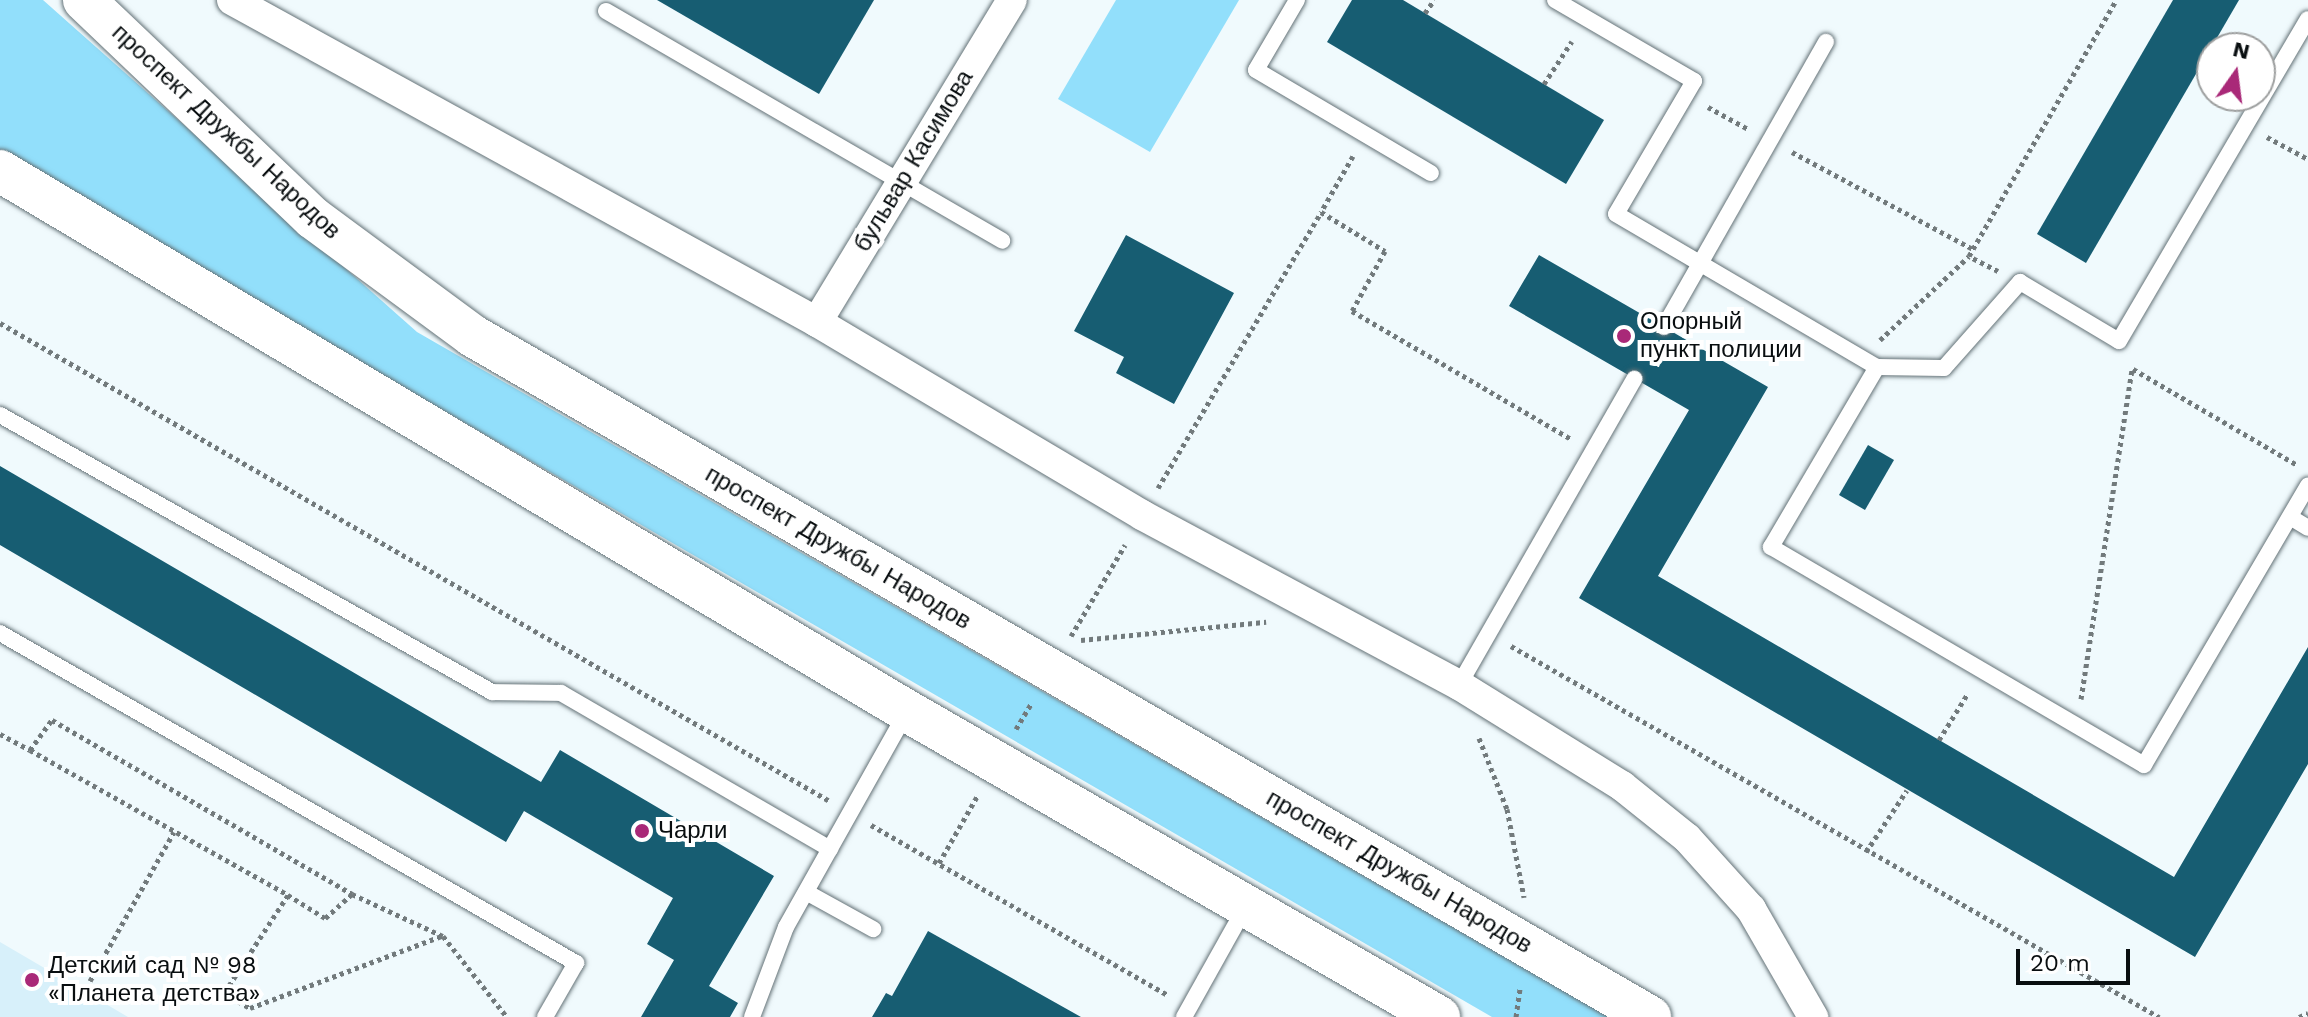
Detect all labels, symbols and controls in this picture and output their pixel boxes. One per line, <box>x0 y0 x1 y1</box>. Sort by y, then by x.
street label: проспект Дружбы Народов <box>106 18 346 246</box>
north arrow <box>2196 32 2276 112</box>
text: N <box>2231 36 2252 64</box>
street label: бульвар Касимова <box>848 65 980 257</box>
place label: Опорный пункт полиции <box>1640 308 1802 364</box>
marker: Опорный пункт полиции <box>1615 327 1633 345</box>
street label: проспект Дружбы Народов <box>700 460 976 636</box>
street label: проспект Дружбы Народов <box>1261 784 1537 960</box>
place label: Чарли <box>658 817 727 845</box>
marker: Чарли <box>633 822 651 840</box>
scale bar <box>2020 933 2134 983</box>
text: 20 m <box>2030 949 2090 977</box>
place label: Детский сад № 98 «Планета детства» <box>48 952 260 1008</box>
marker: Детский сад № 98 «Планета детства» <box>23 971 41 989</box>

